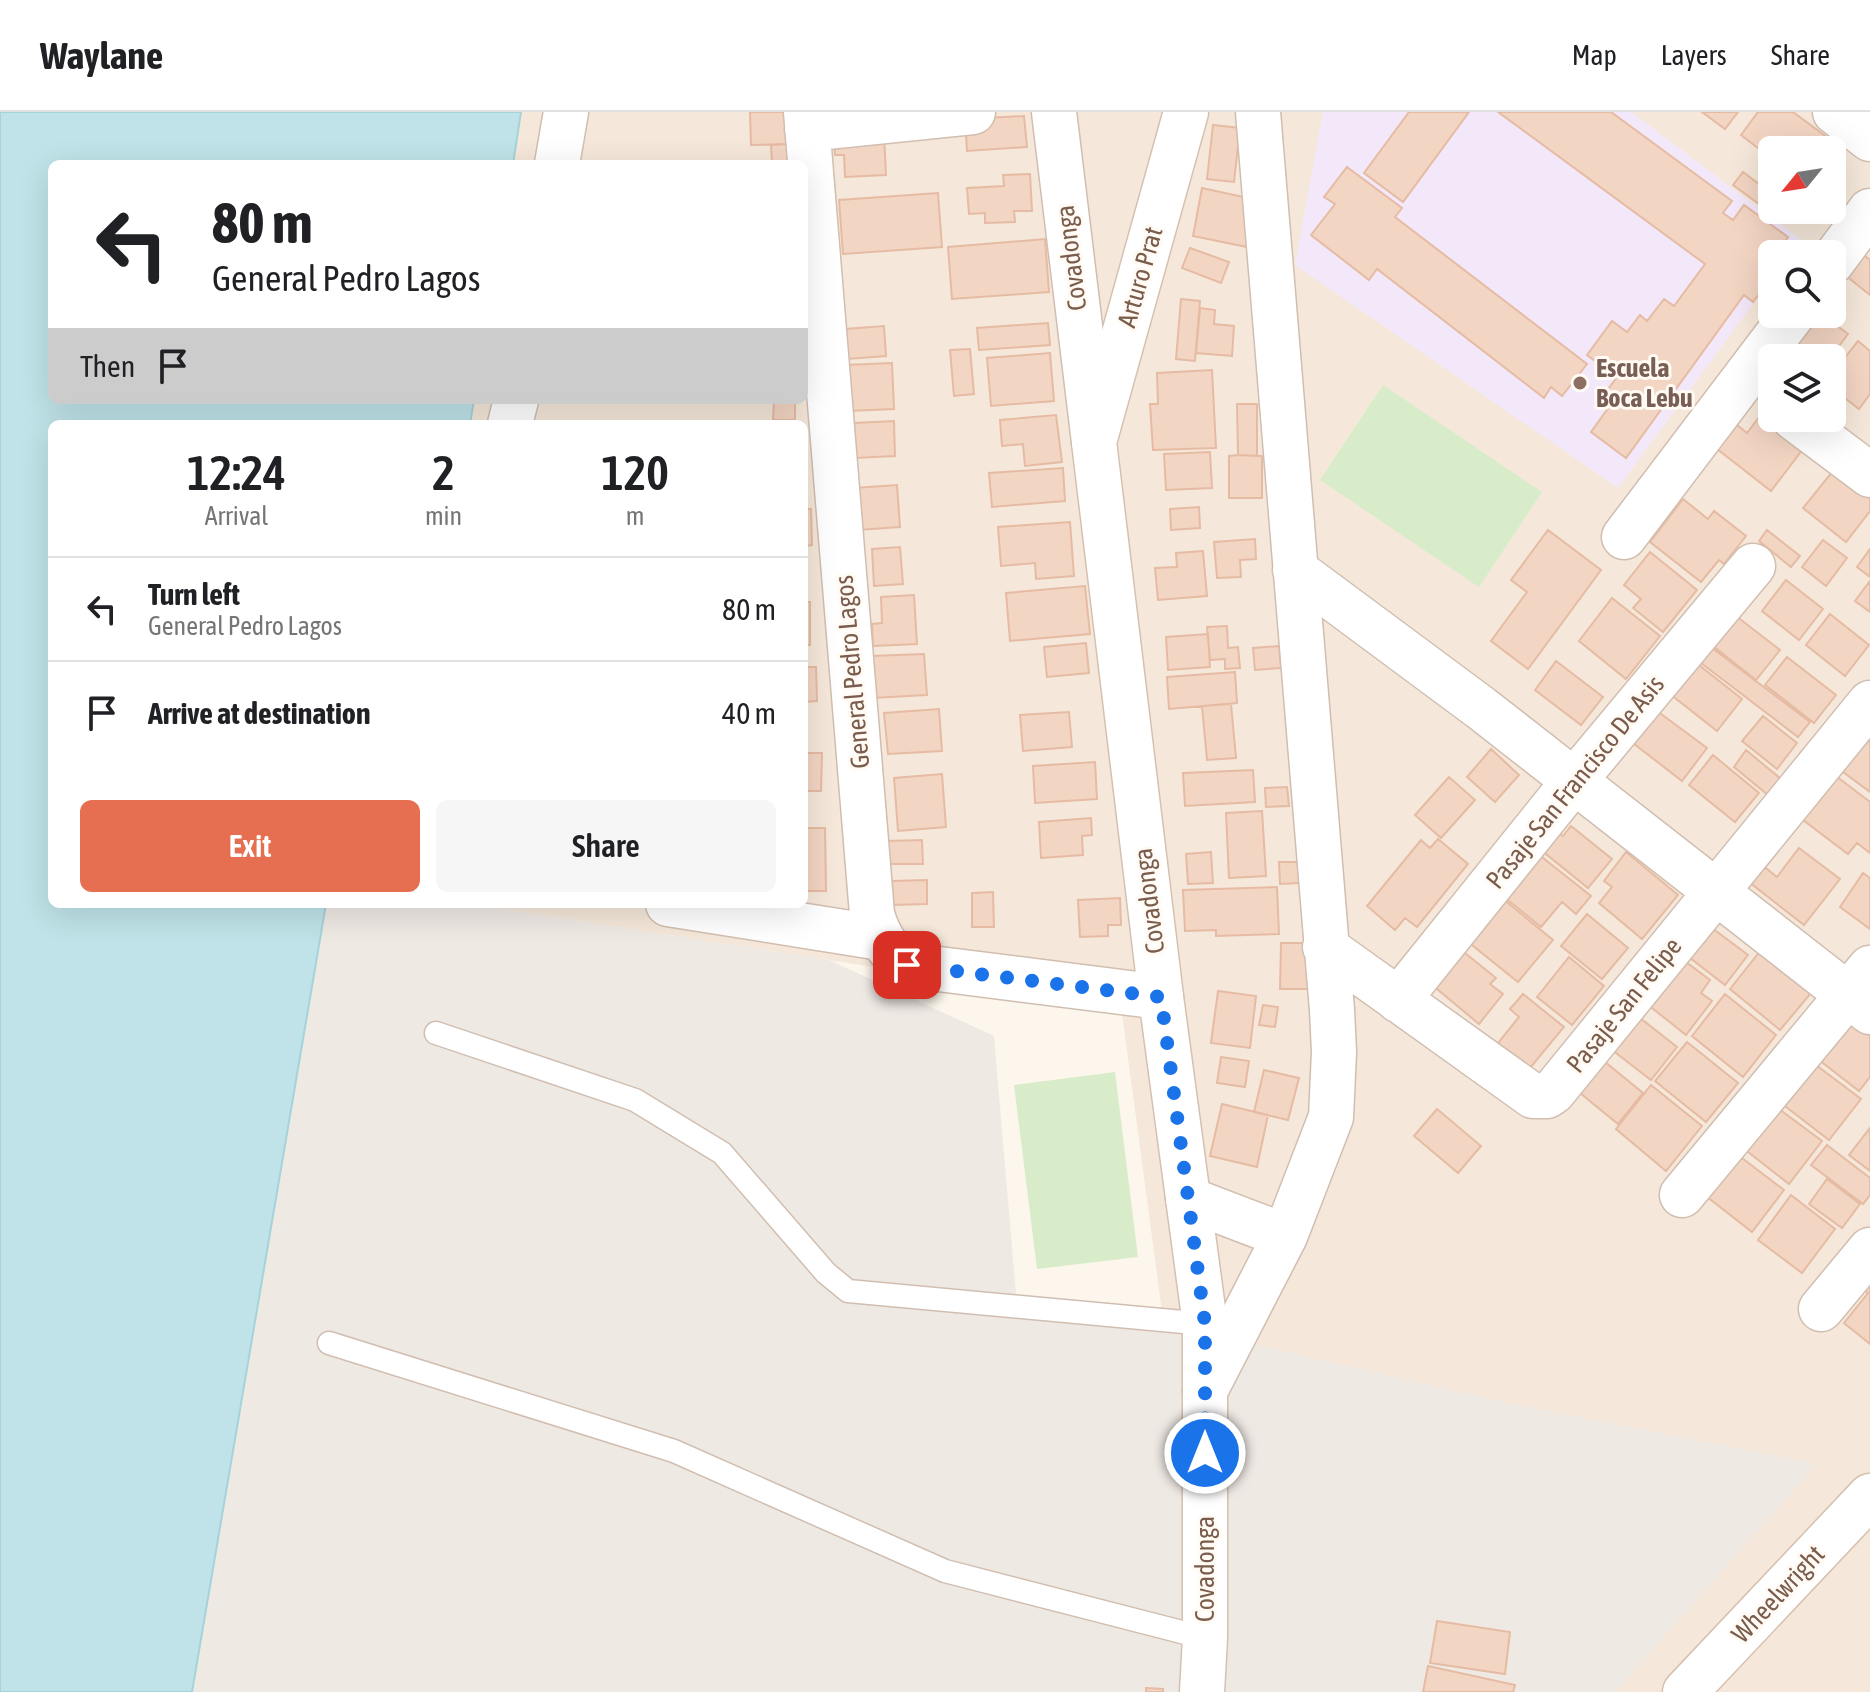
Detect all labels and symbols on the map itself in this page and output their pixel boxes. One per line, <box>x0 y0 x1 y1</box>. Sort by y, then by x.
north arrow <box>1758 136 1846 224</box>
street label: Covadonga <box>1050 204 1092 312</box>
street label: Arturo Prat <box>1111 223 1169 331</box>
place label: Escuela Boca Lebu <box>1596 353 1693 413</box>
marker: Escuela Boca Lebu <box>1571 374 1589 392</box>
street label: General Pedro Lagos <box>829 574 875 770</box>
street label: Pasaje San Francisco De Asis <box>1480 670 1670 894</box>
street label: Covadonga <box>1128 847 1170 955</box>
pin <box>873 931 941 999</box>
street label: Pasaje San Felipe <box>1560 931 1688 1079</box>
position arrow <box>1163 1411 1247 1495</box>
street label: Covadonga <box>1190 1516 1220 1622</box>
street label: Wheelwright <box>1725 1539 1831 1649</box>

